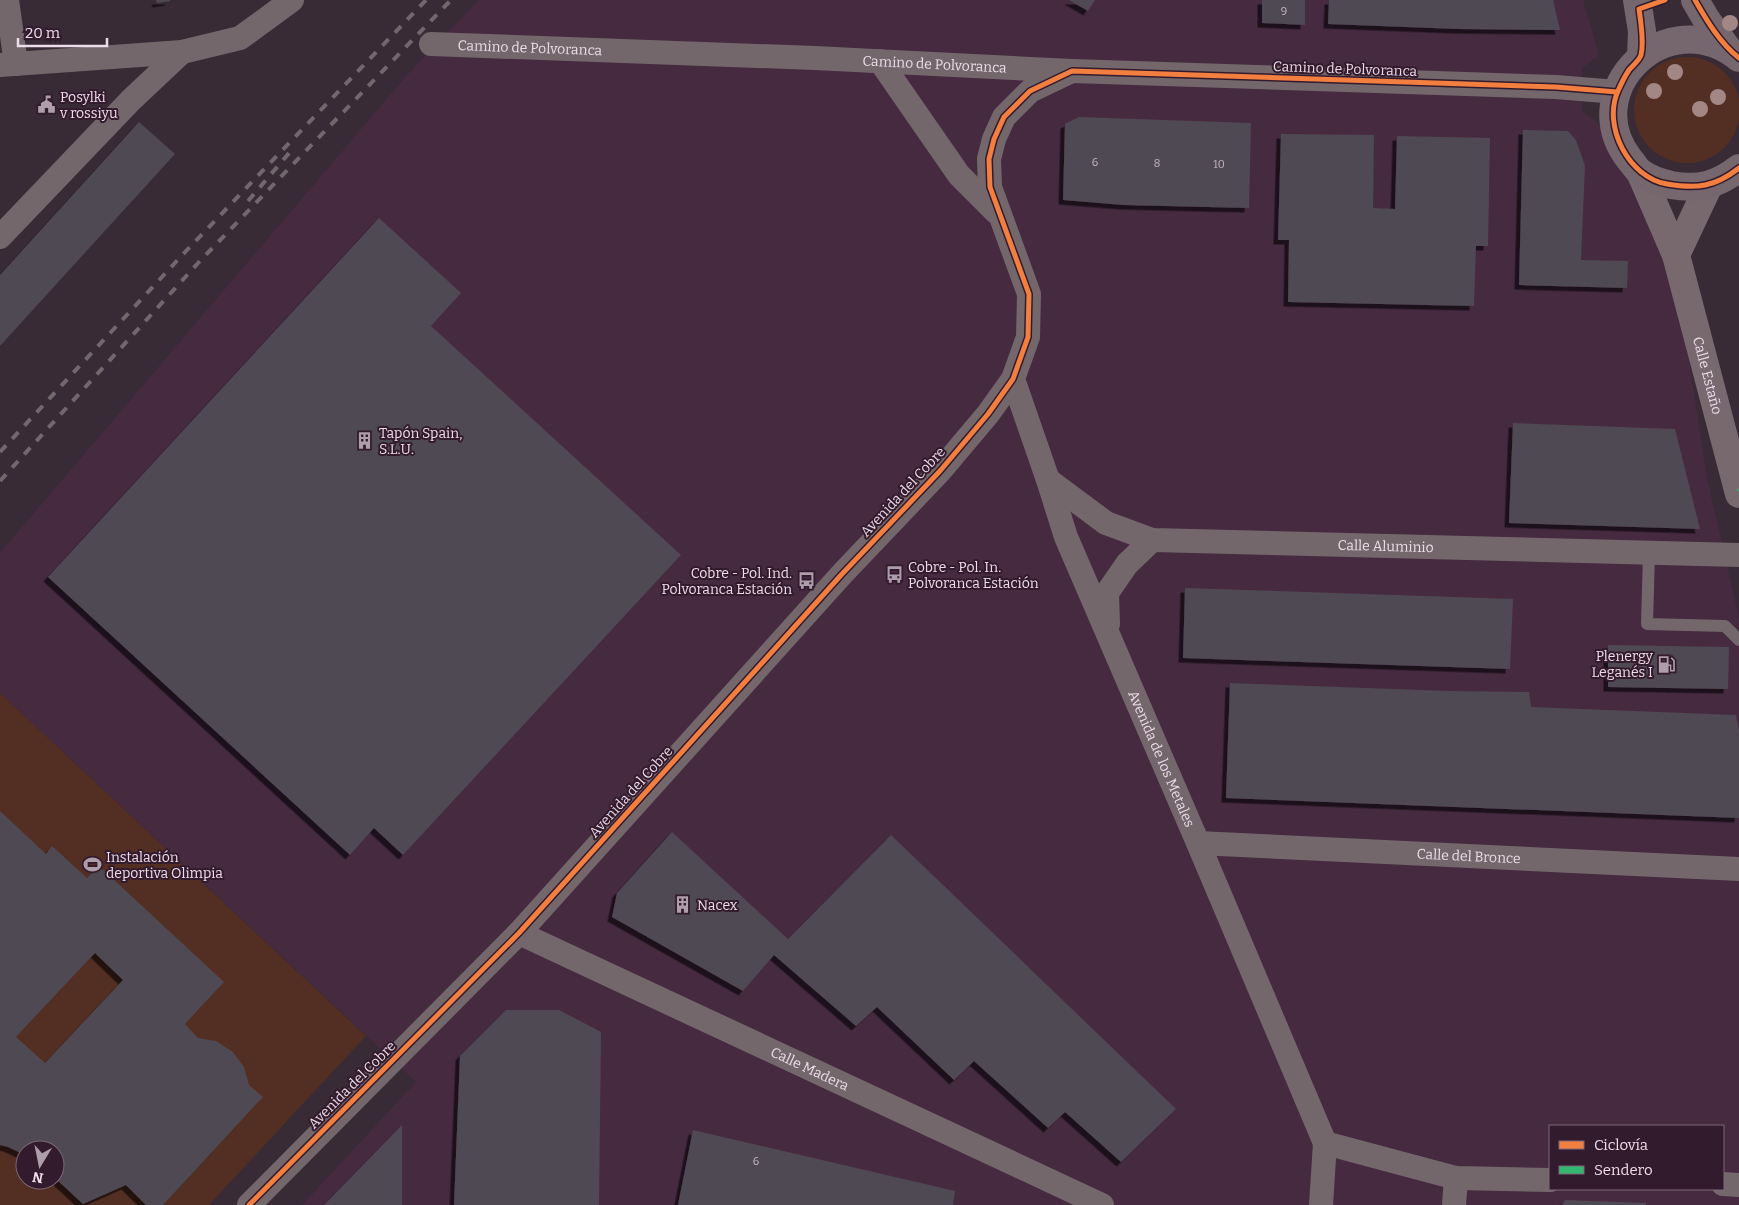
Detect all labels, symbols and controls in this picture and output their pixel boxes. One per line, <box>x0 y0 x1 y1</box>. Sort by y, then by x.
house number: 9 <box>1281 5 1287 18</box>
scale bar <box>18 15 106 47</box>
text: 20 m <box>25 24 61 42</box>
street label: Camino de Polvoranca <box>457 36 603 59</box>
street label: Camino de Polvoranca <box>862 52 1008 76</box>
street label: Camino de Polvoranca <box>1273 58 1418 80</box>
place label: Posylki v rossiyu <box>59 89 118 122</box>
public building icon: Posylki v rossiyu <box>36 95 56 115</box>
house number: 6 <box>1092 156 1098 169</box>
house number: 8 <box>1154 157 1160 170</box>
house number: 10 <box>1213 158 1225 171</box>
street label: Calle Estaño <box>1689 335 1726 416</box>
place label: Tapón Spain, S.L.U. <box>379 425 462 458</box>
building icon: Tapón Spain, S.L.U. <box>355 431 375 451</box>
street label: Avenida del Cobre <box>857 444 949 540</box>
street label: Calle Aluminio <box>1337 536 1434 556</box>
place label: Cobre - Pol. In. Polvoranca Estación <box>908 559 1039 592</box>
place label: Cobre - Pol. Ind. Polvoranca Estación <box>661 565 792 598</box>
bus stop icon: Cobre - Pol. In. Polvoranca Estación <box>884 565 904 585</box>
bus stop icon: Cobre - Pol. Ind. Polvoranca Estación <box>796 571 816 591</box>
place label: Plenergy Leganés I <box>1592 648 1654 681</box>
fuel station icon: Plenergy Leganés I <box>1657 654 1677 674</box>
street label: Avenida de los Metales <box>1125 688 1199 829</box>
street label: Avenida del Cobre <box>586 743 676 841</box>
street label: Calle del Bronce <box>1416 845 1521 867</box>
place label: Instalación deportiva Olimpia <box>106 849 223 882</box>
sports icon: Instalación deportiva Olimpia <box>82 855 102 875</box>
building icon: Nacex <box>673 895 693 915</box>
place label: Nacex <box>697 897 738 914</box>
street label: Avenida del Cobre <box>305 1038 399 1132</box>
street label: Calle Madera <box>768 1043 852 1094</box>
legend <box>1549 1125 1724 1190</box>
text: Ciclovía <box>1594 1136 1648 1154</box>
north arrow <box>15 1140 65 1190</box>
house number: 6 <box>753 1155 759 1168</box>
text: Sendero <box>1594 1161 1653 1179</box>
text: N <box>31 1168 45 1187</box>

